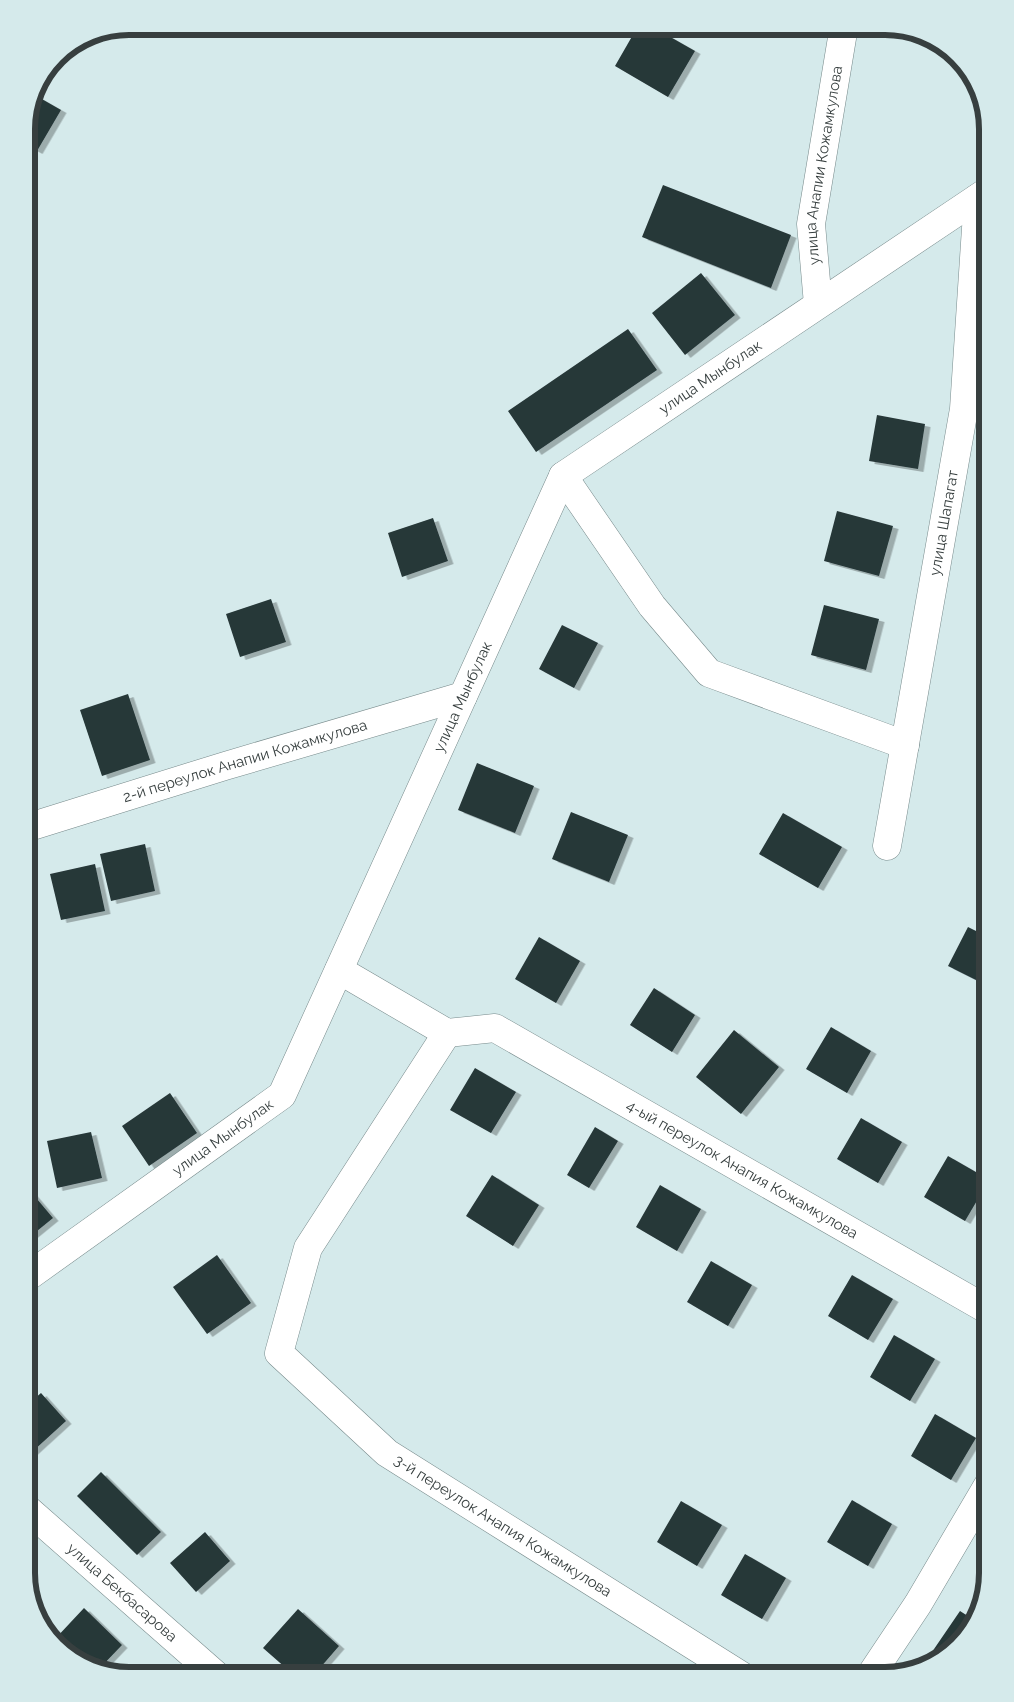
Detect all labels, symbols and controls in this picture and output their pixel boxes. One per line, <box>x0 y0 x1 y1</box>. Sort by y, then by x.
street label: улица Анапии Кожамкулова <box>802 64 846 266</box>
street label: улица Мынбулак <box>656 336 765 418</box>
street label: улица Шапагат <box>926 469 962 577</box>
street label: улица Мынбулак <box>430 638 496 755</box>
street label: 2-й переулок Анапии Кожамкулова <box>121 716 369 806</box>
street label: улица Мынбулак <box>169 1095 277 1179</box>
street label: 4-ый переулок Анапия Кожамкулова <box>623 1096 861 1243</box>
street label: 3-й переулок Анапия Кожамкулова <box>391 1451 615 1601</box>
street label: улица Бекбасарова <box>63 1539 181 1646</box>

